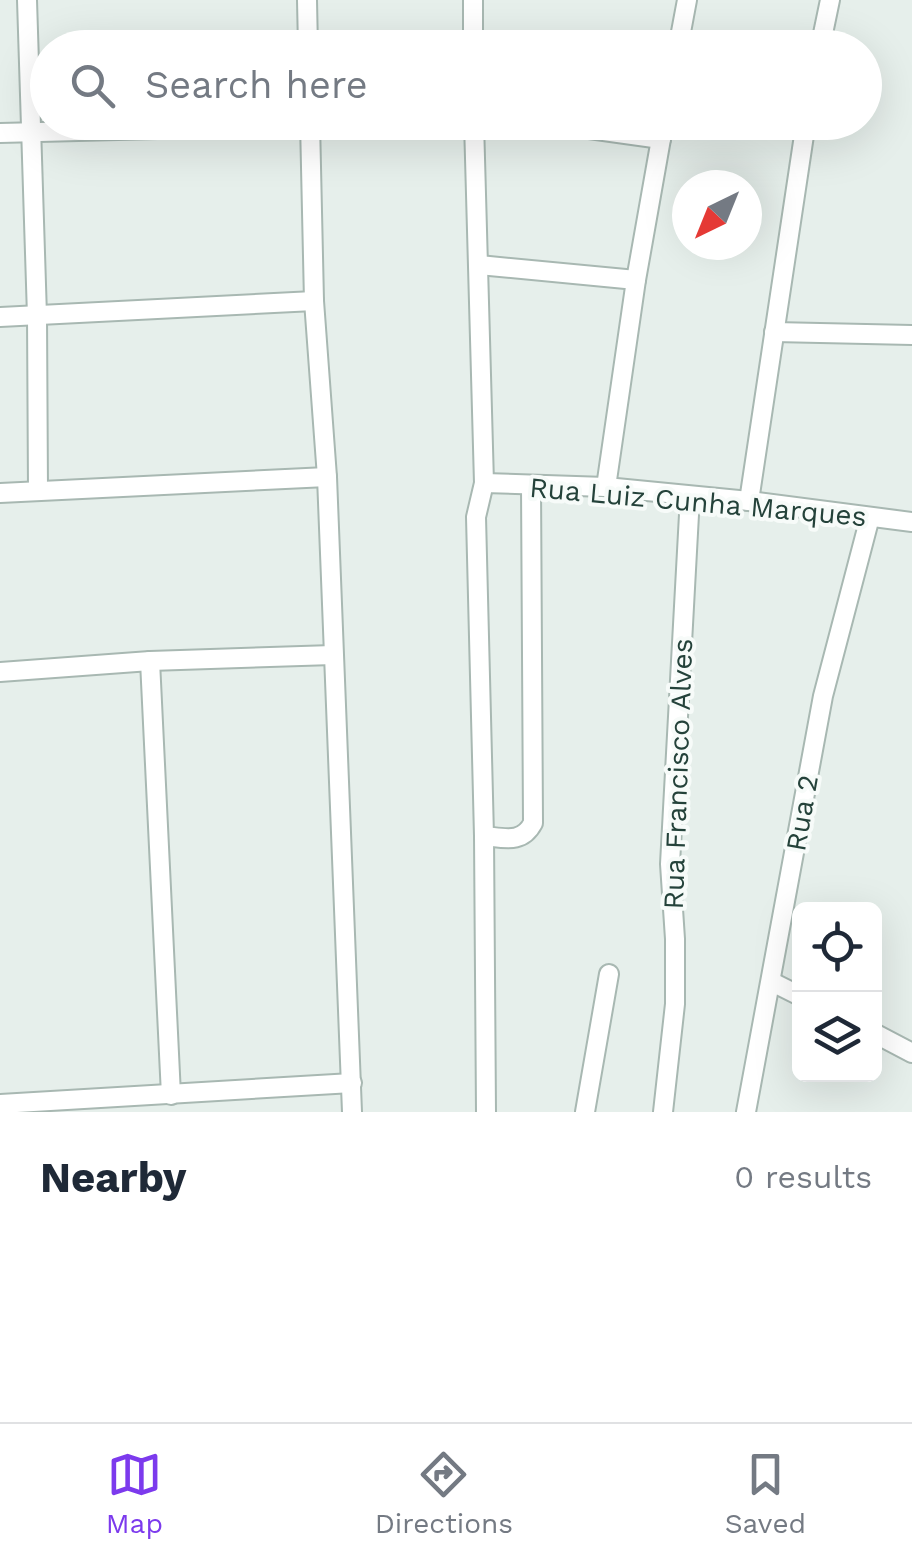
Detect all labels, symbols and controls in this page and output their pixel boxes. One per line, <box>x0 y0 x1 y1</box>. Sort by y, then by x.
search box <box>30 30 882 140</box>
icon: search <box>65 58 120 113</box>
text: Search here <box>145 63 368 107</box>
north arrow <box>672 170 762 260</box>
street label: Rua Luiz Cunha Marques <box>528 471 868 533</box>
street label: Rua Francisco Alves <box>657 638 699 910</box>
street label: Rua 2 <box>779 772 825 854</box>
map controls <box>792 902 882 1082</box>
button: locate <box>792 902 882 992</box>
button: layers <box>792 992 882 1082</box>
text: Nearby <box>40 1153 187 1202</box>
text: 0 results <box>734 1158 872 1196</box>
tab: Map <box>106 1447 163 1540</box>
tab: Directions <box>375 1447 513 1540</box>
tab: Saved <box>725 1447 806 1540</box>

